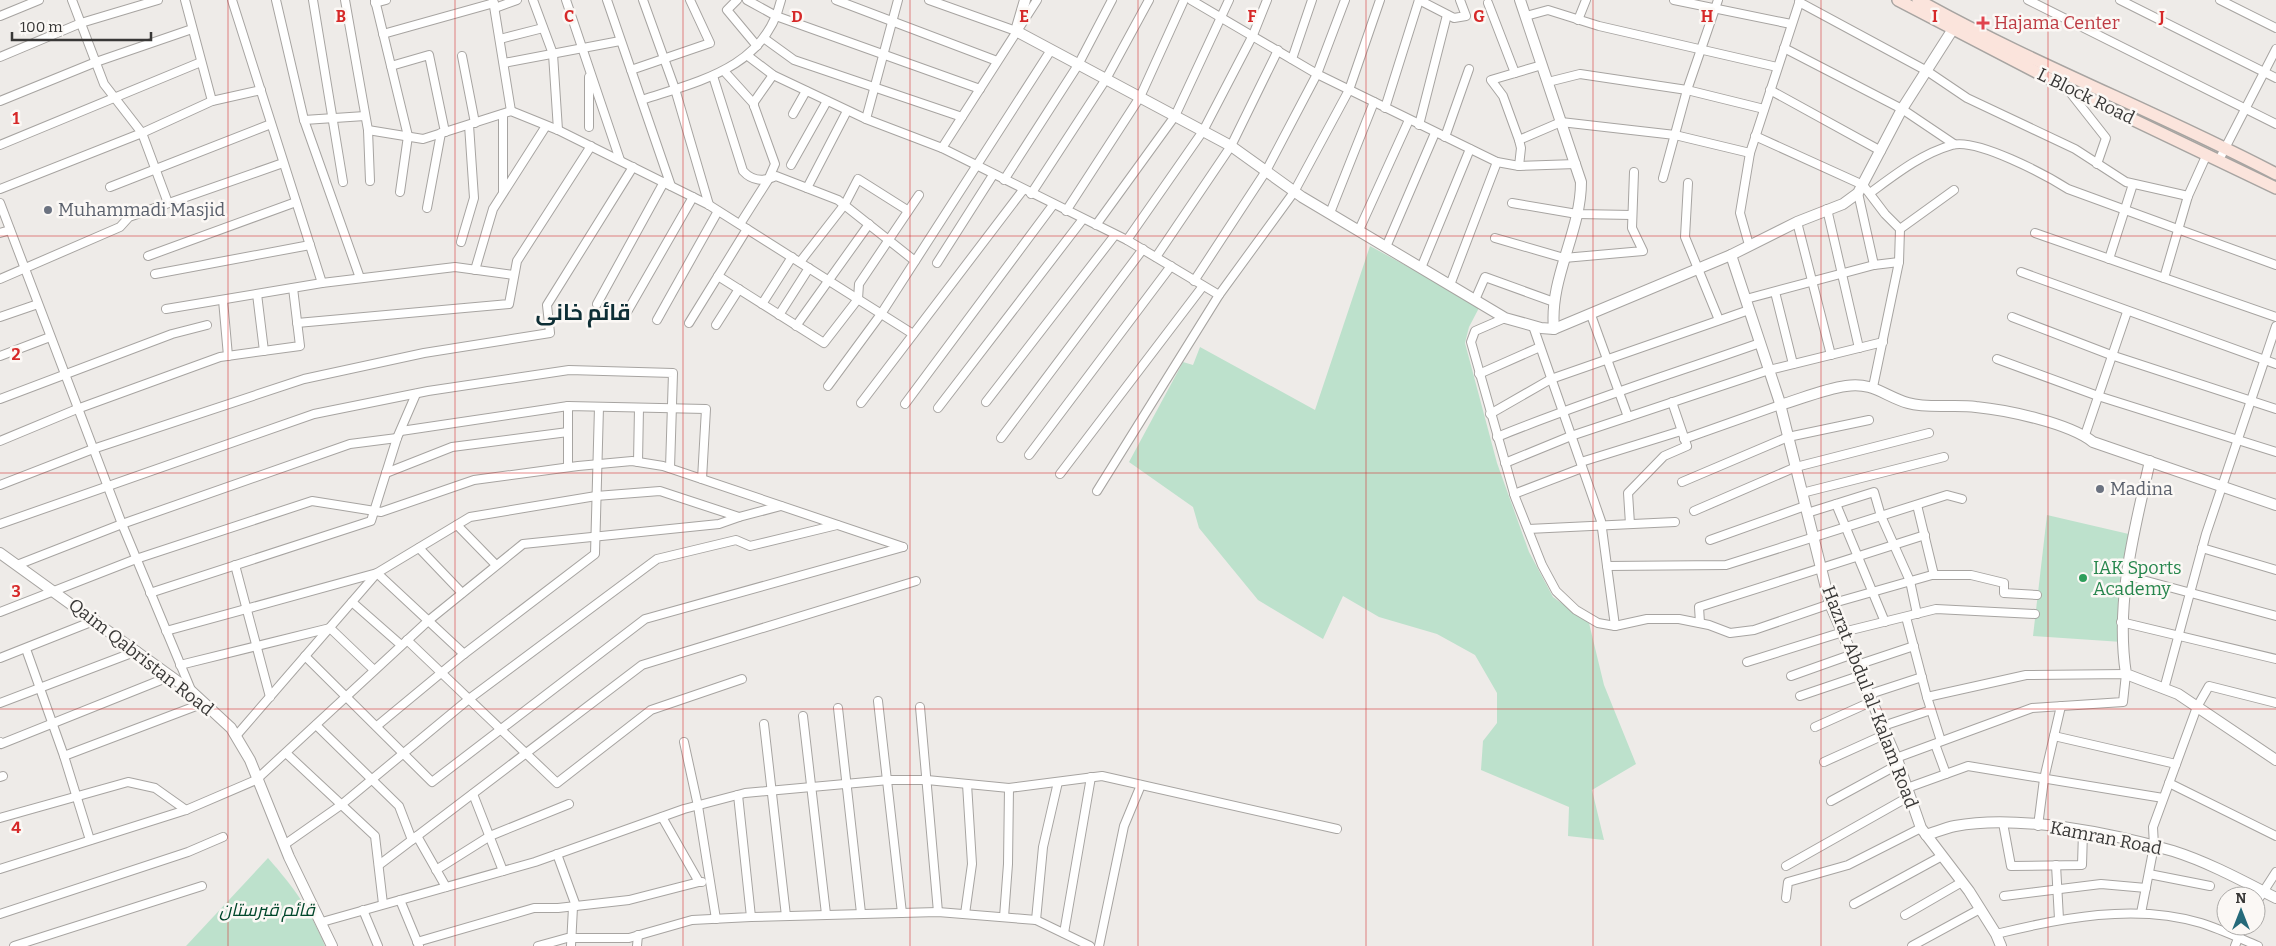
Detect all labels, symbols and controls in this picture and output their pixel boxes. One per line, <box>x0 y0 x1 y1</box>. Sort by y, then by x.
text: B <box>336 7 346 26</box>
text: C <box>564 7 574 26</box>
text: D <box>791 7 803 26</box>
text: E <box>1019 7 1029 26</box>
text: F <box>1248 7 1257 26</box>
text: G <box>1473 7 1485 26</box>
text: H <box>1701 7 1714 26</box>
text: I <box>1932 7 1938 26</box>
text: J <box>2158 7 2165 26</box>
scale bar <box>12 10 151 42</box>
place label: Hajama Center <box>1994 12 2120 34</box>
marker: Hajama Center <box>1976 16 1990 30</box>
text: 100 m <box>20 18 63 36</box>
street label: L Block Road <box>2034 63 2139 129</box>
text: 1 <box>13 109 20 128</box>
place label: Muhammadi Masjid <box>58 199 225 221</box>
marker: Muhammadi Masjid <box>42 204 54 216</box>
district label: قائم خانى <box>535 299 631 328</box>
text: 2 <box>11 345 21 364</box>
place label: Madina <box>2110 478 2173 500</box>
marker: Madina <box>2094 483 2106 495</box>
place label: IAK Sports Academy <box>2093 557 2182 600</box>
marker: IAK Sports Academy <box>2077 572 2089 584</box>
text: 3 <box>11 582 21 601</box>
street label: Hazrat Abdul al-Kalam Road <box>1817 583 1923 812</box>
street label: Qaim Qabristan Road <box>64 594 218 721</box>
street label: Kamran Road <box>2048 816 2164 860</box>
text: 4 <box>11 818 21 837</box>
north arrow <box>2216 886 2266 936</box>
text: N <box>2236 890 2247 907</box>
park label: قائم قبرستان <box>219 899 316 922</box>

